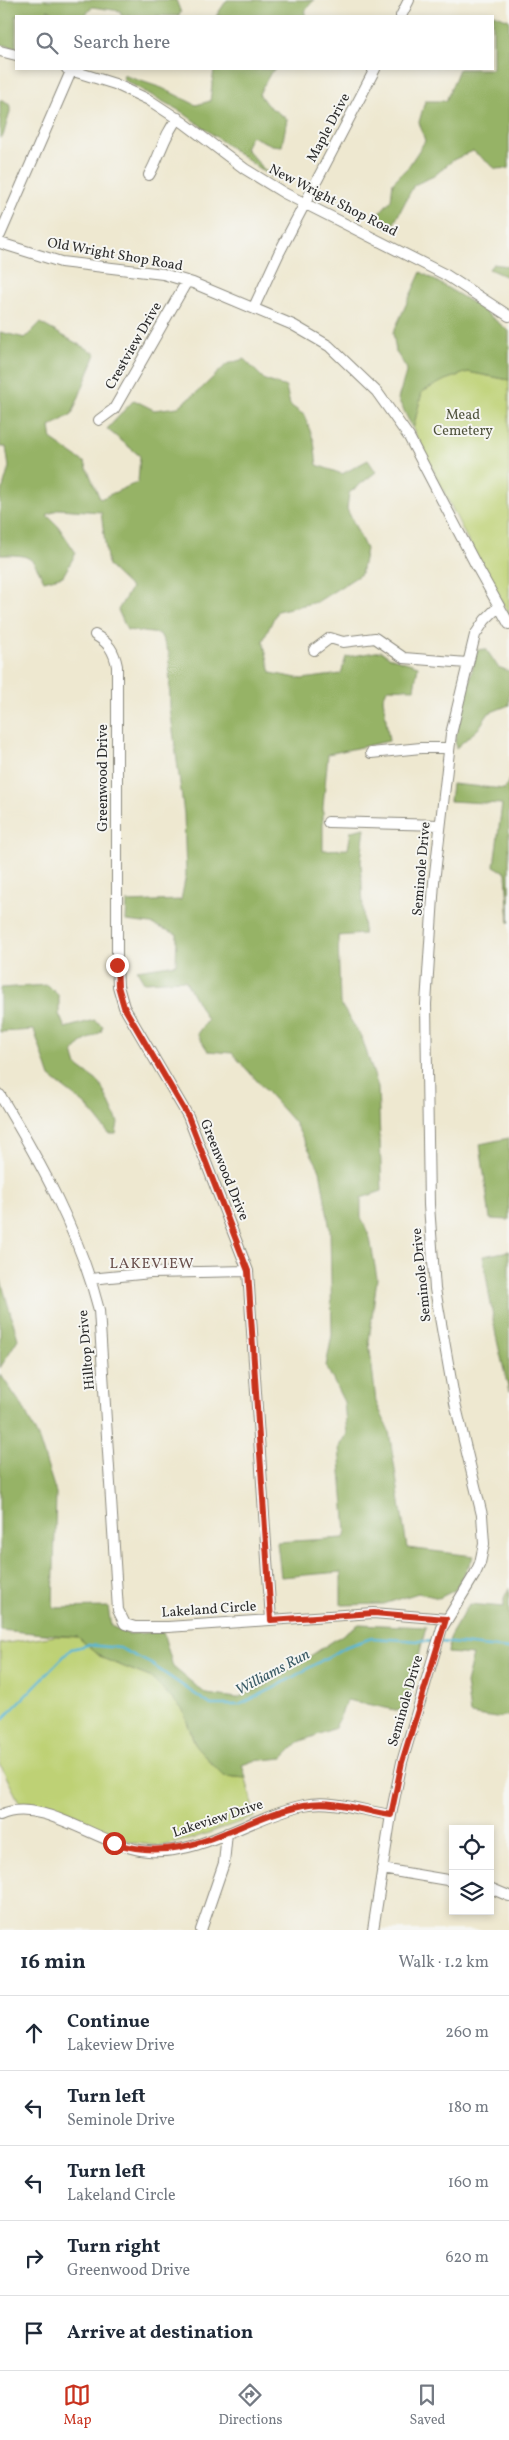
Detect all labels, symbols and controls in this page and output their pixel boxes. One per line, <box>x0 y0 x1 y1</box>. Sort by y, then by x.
search box <box>15 15 494 70</box>
icon: search <box>33 29 61 57</box>
text: Search here <box>73 30 170 56</box>
street label: Maple Drive <box>303 90 355 166</box>
street label: New Wright Shop Road <box>265 160 401 242</box>
street label: Old Wright Shop Road <box>46 234 184 276</box>
street label: Crestview Drive <box>101 298 167 393</box>
park label: Mead Cemetery <box>433 406 493 441</box>
street label: Greenwood Drive <box>94 724 113 832</box>
street label: Seminole Drive <box>408 821 436 917</box>
route end <box>106 954 129 977</box>
street label: Greenwood Drive <box>195 1117 253 1224</box>
street label: Seminole Drive <box>408 1227 436 1323</box>
district label: LAKEVIEW <box>109 1254 195 1275</box>
street label: Hilltop Drive <box>74 1309 100 1391</box>
street label: Lakeland Circle <box>161 1597 257 1623</box>
water label: Williams Run <box>232 1645 314 1701</box>
street label: Seminole Drive <box>384 1653 428 1749</box>
street label: Lakeview Drive <box>170 1795 266 1843</box>
map controls <box>449 1825 494 1915</box>
button: locate <box>449 1825 494 1870</box>
route start <box>103 1832 126 1855</box>
button: layers <box>449 1870 494 1915</box>
text: 16 min <box>20 1948 86 1977</box>
text: Walk · 1.2 km <box>398 1952 489 1974</box>
text: Continue <box>67 2009 150 2035</box>
icon: ahead <box>20 2019 48 2047</box>
text: 260 m <box>445 2022 489 2044</box>
text: Lakeview Drive <box>67 2035 175 2057</box>
text: Turn left <box>67 2084 146 2110</box>
icon: left <box>20 2094 48 2122</box>
text: 180 m <box>448 2097 489 2119</box>
text: Seminole Drive <box>67 2110 175 2132</box>
text: Turn left <box>67 2159 146 2185</box>
icon: left <box>20 2169 48 2197</box>
text: 160 m <box>448 2172 489 2194</box>
text: Lakeland Circle <box>67 2185 176 2207</box>
text: Turn right <box>67 2234 160 2260</box>
icon: right <box>20 2244 48 2272</box>
text: 620 m <box>445 2247 489 2269</box>
text: Greenwood Drive <box>67 2260 190 2282</box>
icon: arrive <box>20 2319 48 2347</box>
text: Arrive at destination <box>67 2320 253 2346</box>
tab: Map <box>63 2381 91 2430</box>
tab: Directions <box>218 2381 283 2430</box>
tab: Saved <box>409 2381 446 2430</box>

